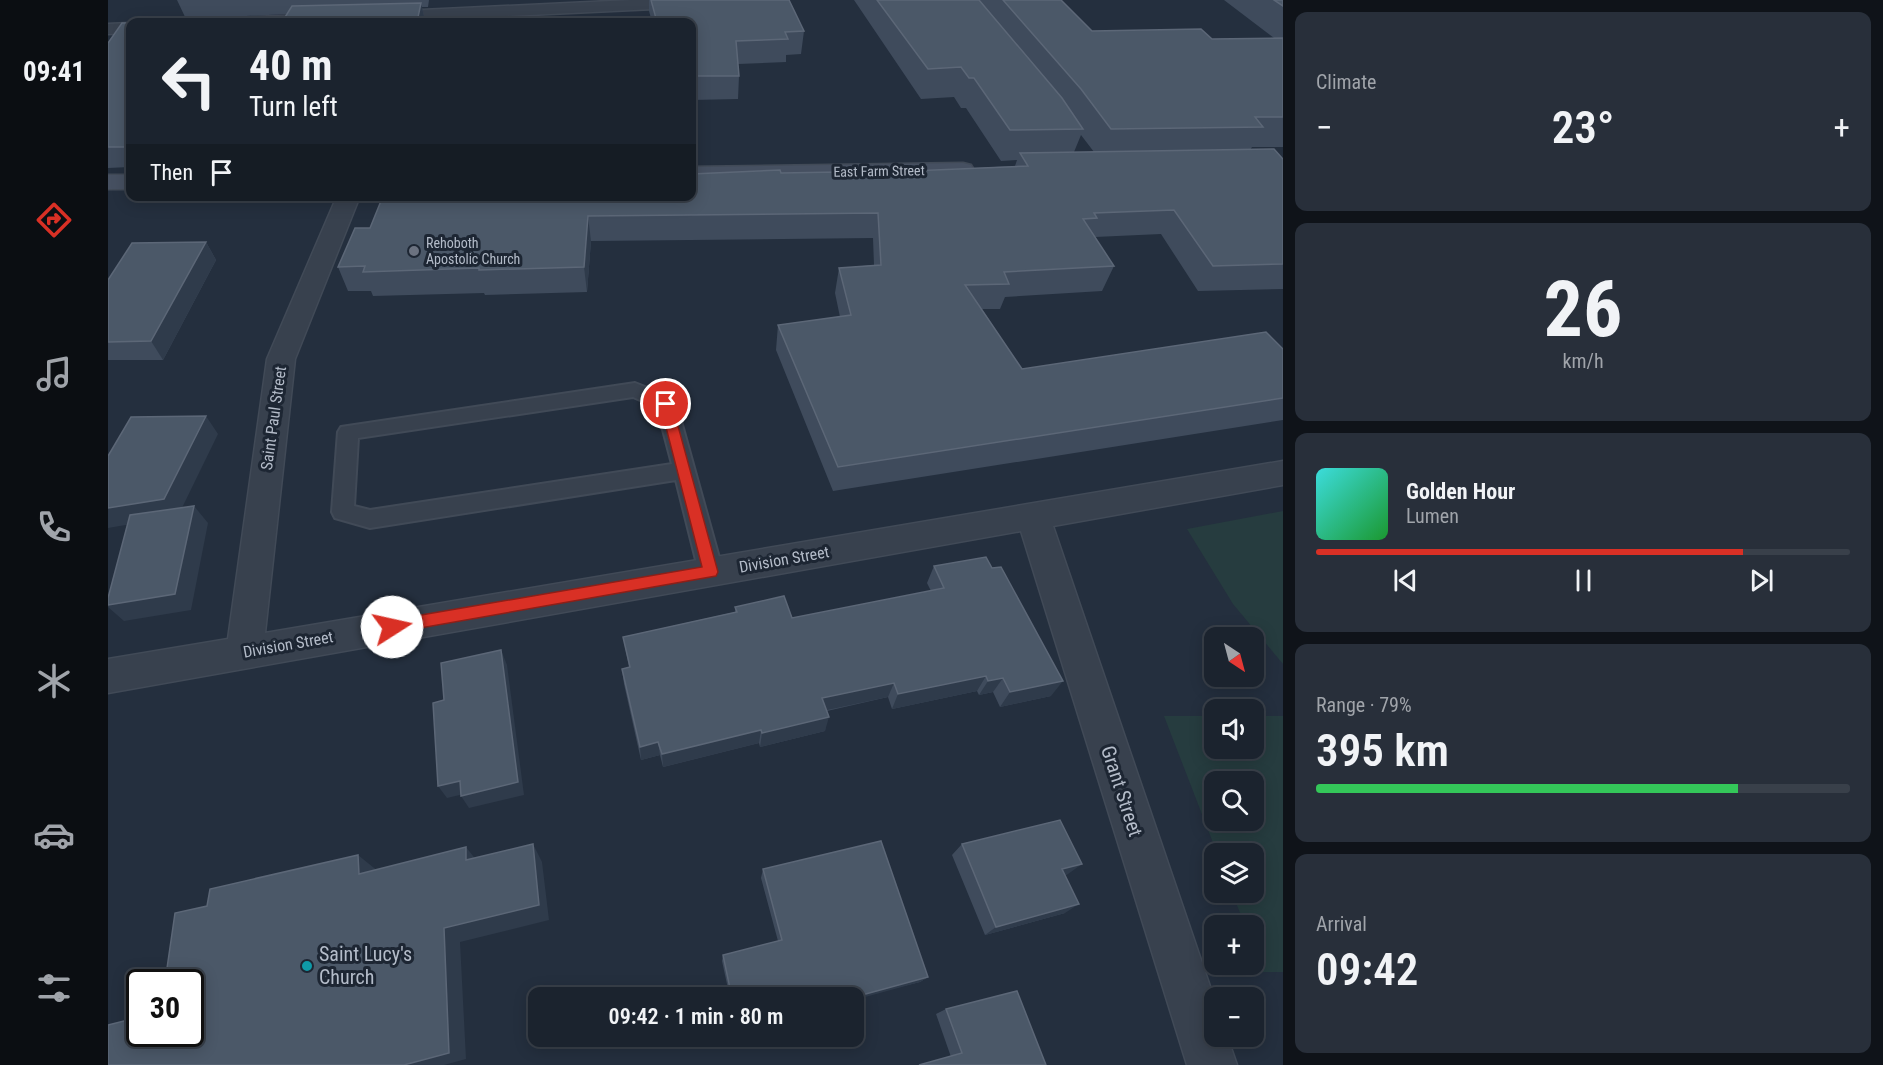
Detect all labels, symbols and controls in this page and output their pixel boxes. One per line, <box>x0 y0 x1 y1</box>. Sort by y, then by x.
text: 40 m <box>249 41 332 90</box>
icon: left <box>150 42 228 120</box>
text: 09:41 <box>23 56 85 88</box>
text: Climate <box>1316 70 1376 94</box>
text: Turn left <box>249 91 338 123</box>
text: 23° <box>1552 101 1614 154</box>
text: − <box>1316 108 1333 147</box>
text: + <box>1834 108 1850 147</box>
icon: arrive <box>205 156 238 189</box>
text: Then <box>150 160 193 185</box>
street label: East Farm Street <box>833 162 925 180</box>
icon: directions <box>33 199 75 241</box>
place label: Rehoboth Apostolic Church <box>426 235 520 267</box>
marker: Rehoboth Apostolic Church <box>407 244 421 258</box>
text: 26 <box>1544 264 1622 355</box>
text: km/h <box>1562 349 1604 373</box>
icon: music <box>33 353 75 395</box>
street label: Saint Paul Street <box>257 365 290 471</box>
pin <box>640 378 691 429</box>
icon: arrive <box>649 387 682 420</box>
text: Golden Hour <box>1406 479 1515 504</box>
text: Lumen <box>1406 504 1459 528</box>
icon: phone <box>33 506 75 548</box>
street label: Division Street <box>738 542 831 577</box>
icon: previous <box>1389 564 1422 597</box>
icon: pause <box>1567 564 1600 597</box>
icon: next <box>1745 564 1778 597</box>
position arrow <box>360 595 424 659</box>
street label: Division Street <box>242 627 335 662</box>
north arrow <box>1204 627 1264 687</box>
map controls <box>1204 627 1264 1047</box>
icon: climate <box>33 660 75 702</box>
text: Range · 79% <box>1316 693 1412 717</box>
button: sound <box>1204 699 1264 759</box>
text: 395 km <box>1316 724 1449 777</box>
street label: Grant Street <box>1096 743 1148 840</box>
button: search <box>1204 771 1264 831</box>
icon: car <box>33 814 75 856</box>
button: layers <box>1204 843 1264 903</box>
text: Arrival <box>1316 912 1367 936</box>
button: + <box>1204 915 1264 975</box>
place label: Saint Lucy's Church <box>319 942 412 989</box>
text: 09:42 <box>1316 943 1418 996</box>
marker: Saint Lucy's Church <box>300 959 314 973</box>
icon: filters <box>33 967 75 1009</box>
speed limit sign: 30 <box>126 969 204 1047</box>
button: − <box>1204 987 1264 1047</box>
text: 09:42 · 1 min · 80 m <box>609 1004 783 1029</box>

